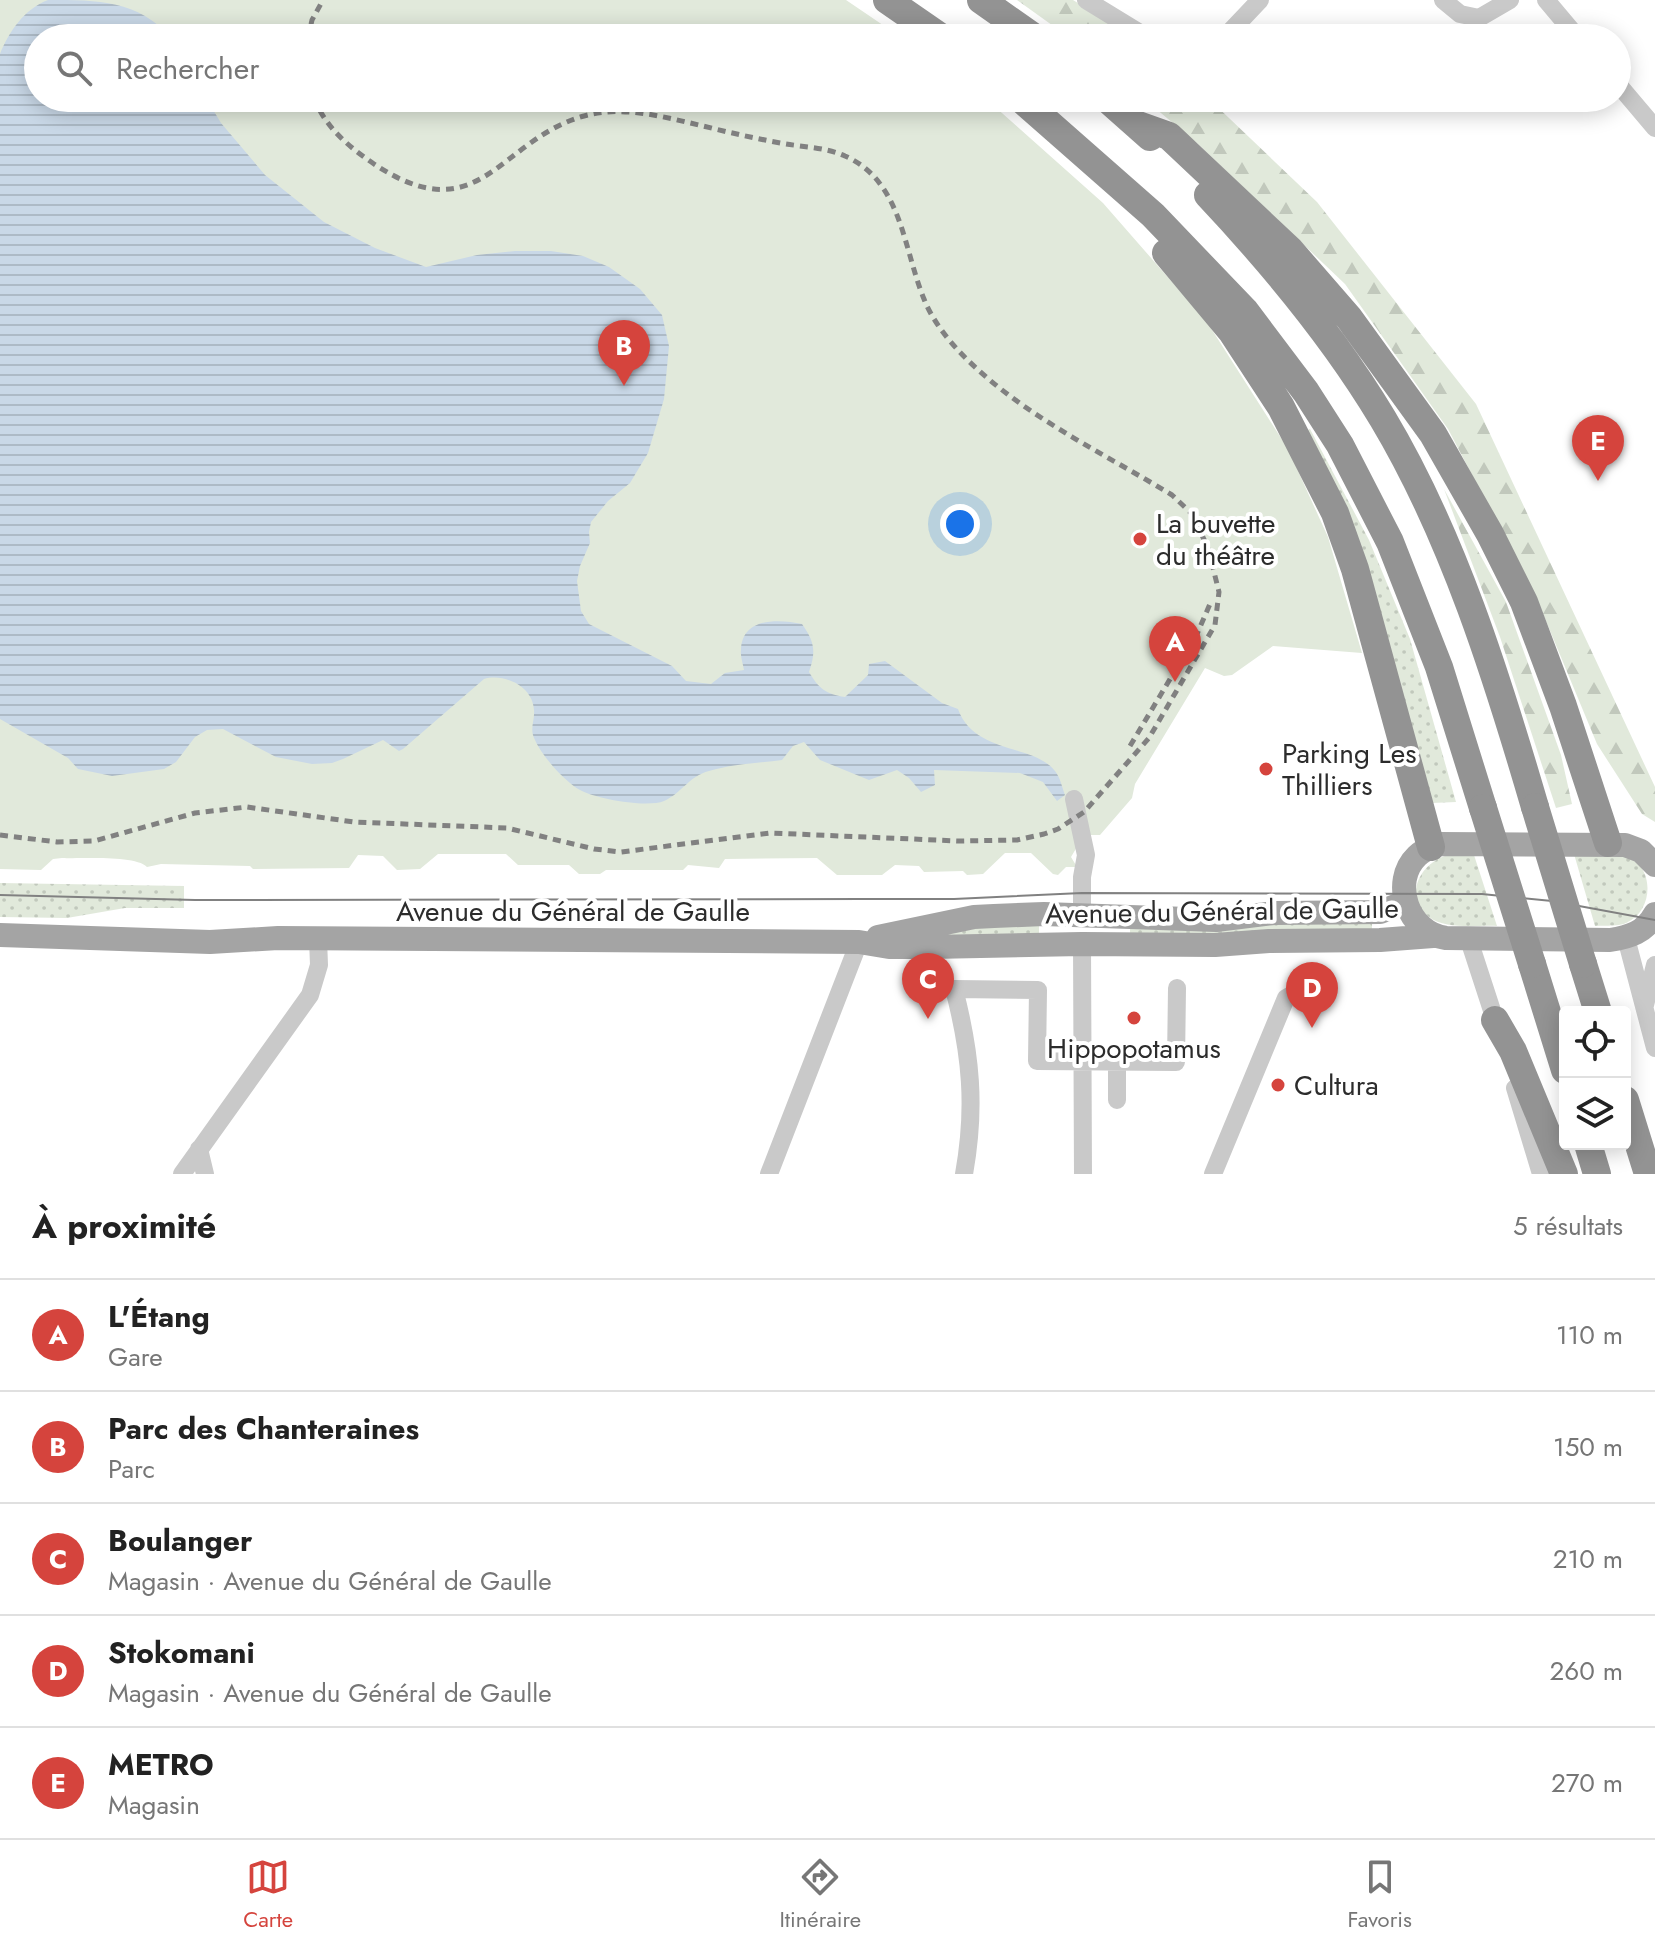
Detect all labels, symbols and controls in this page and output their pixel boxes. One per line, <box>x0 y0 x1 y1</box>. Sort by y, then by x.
search box <box>24 24 1631 112</box>
icon: search <box>52 46 96 90</box>
text: Rechercher <box>116 47 259 90</box>
pin: B <box>598 320 650 386</box>
pin: E <box>1572 415 1624 481</box>
place label: La buvette du théâtre <box>1156 503 1275 576</box>
your location <box>940 504 980 544</box>
marker: La buvette du théâtre <box>1131 530 1149 548</box>
pin: A <box>1149 616 1201 682</box>
place label: Parking Les Thilliers <box>1282 733 1417 806</box>
marker: Parking Les Thilliers <box>1257 760 1275 778</box>
street label: Avenue du Général de Gaulle <box>1045 887 1399 935</box>
street label: Avenue du Général de Gaulle <box>396 891 750 932</box>
pin: C <box>902 953 954 1019</box>
pin: D <box>1286 962 1338 1028</box>
map controls <box>1559 1006 1631 1150</box>
button: locate <box>1559 1006 1631 1078</box>
marker: Hippopotamus <box>1125 1009 1143 1027</box>
place label: Hippopotamus <box>1047 1028 1221 1069</box>
place label: Cultura <box>1294 1065 1379 1106</box>
marker: Cultura <box>1269 1076 1287 1094</box>
button: layers <box>1559 1078 1631 1150</box>
text: À proximité <box>32 1202 216 1251</box>
text: 5 résultats <box>1513 1207 1623 1245</box>
text: L'Étang <box>108 1295 210 1338</box>
text: A <box>48 1316 68 1354</box>
text: 110 m <box>1556 1316 1623 1354</box>
text: Gare <box>108 1338 163 1376</box>
text: Parc des Chanteraines <box>108 1407 419 1450</box>
text: B <box>49 1428 67 1466</box>
text: 150 m <box>1553 1428 1623 1466</box>
text: Parc <box>108 1450 155 1488</box>
text: Boulanger <box>108 1519 252 1562</box>
text: C <box>49 1540 67 1578</box>
text: 210 m <box>1553 1540 1623 1578</box>
text: Magasin · Avenue du Général de Gaulle <box>108 1562 552 1600</box>
text: Stokomani <box>108 1631 255 1674</box>
text: D <box>48 1652 68 1690</box>
text: 260 m <box>1550 1652 1623 1690</box>
text: Magasin · Avenue du Général de Gaulle <box>108 1674 552 1712</box>
text: METRO <box>108 1743 214 1786</box>
text: E <box>50 1764 66 1802</box>
text: 270 m <box>1551 1764 1623 1802</box>
text: Magasin <box>108 1786 200 1824</box>
tab: Carte <box>243 1855 293 1935</box>
tab: Itinéraire <box>779 1855 861 1935</box>
tab: Favoris <box>1347 1855 1412 1935</box>

